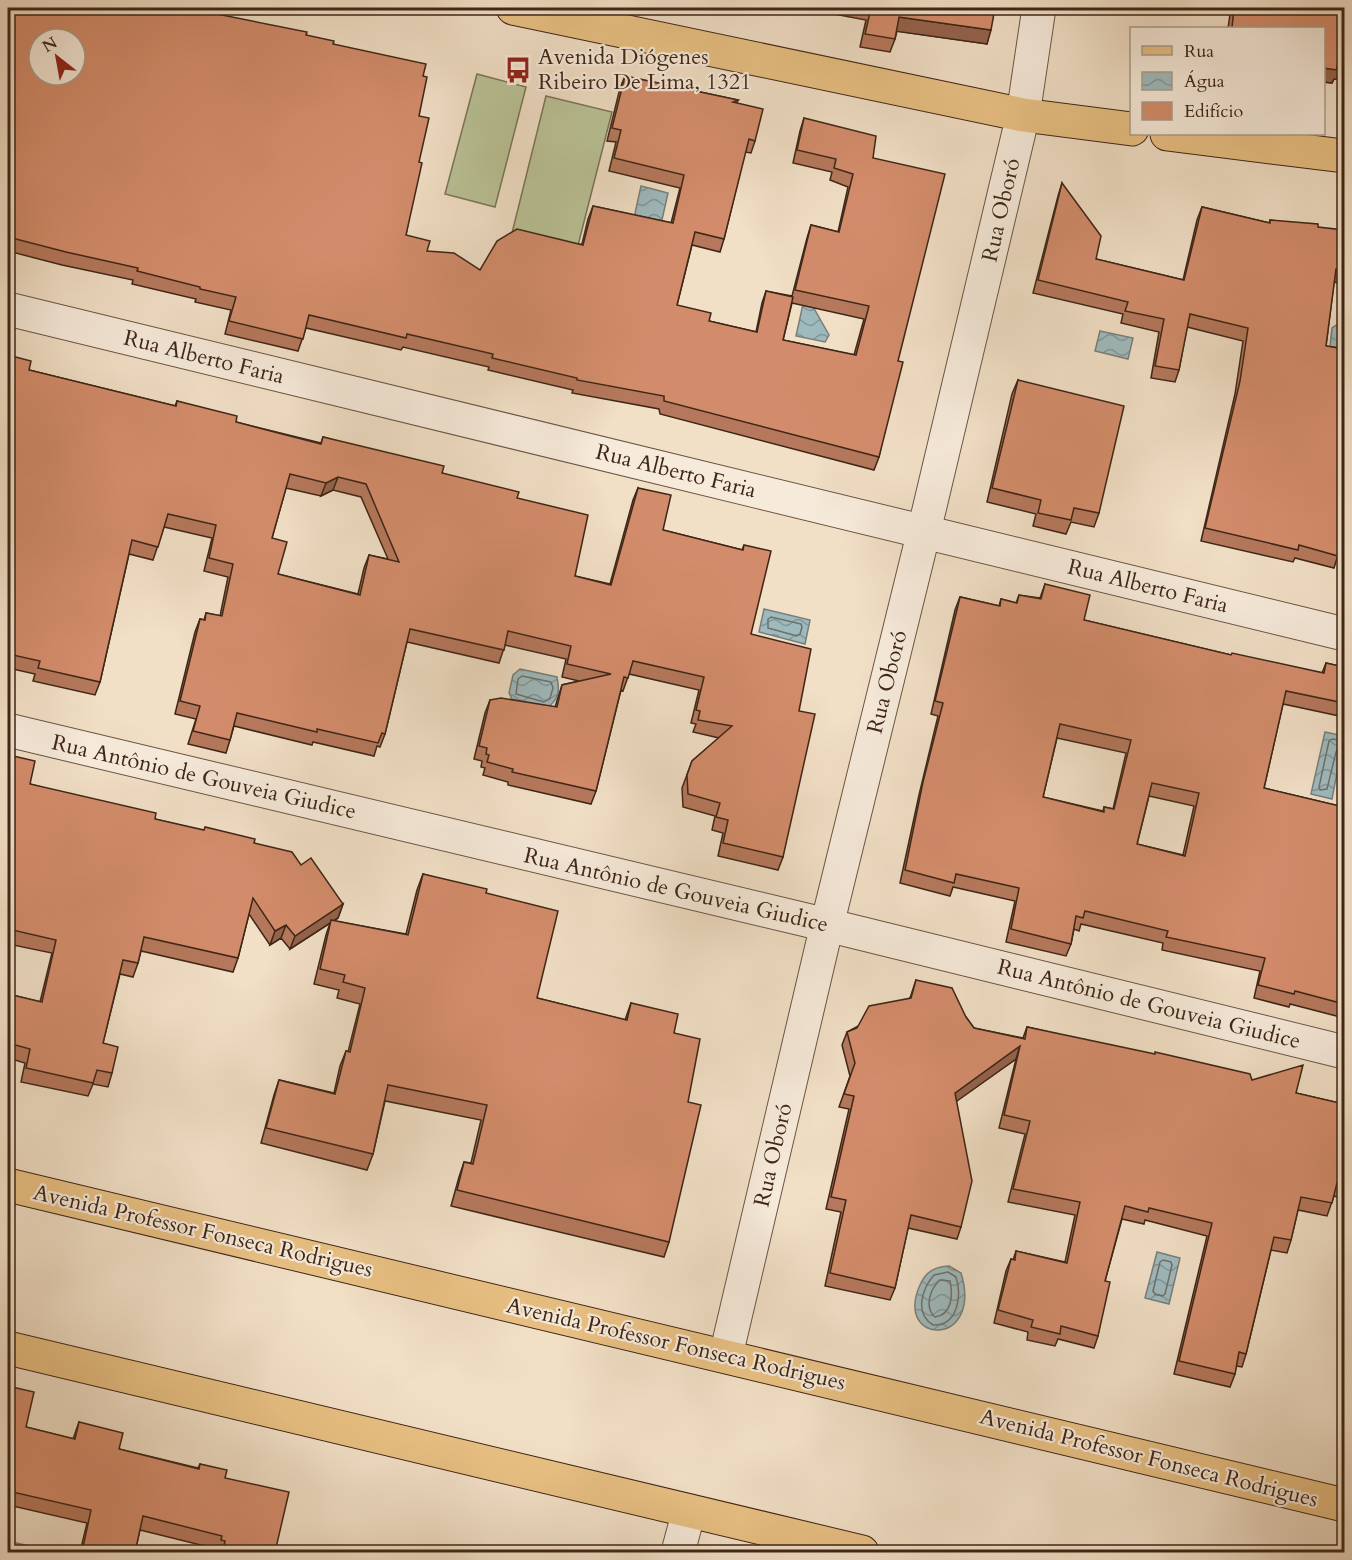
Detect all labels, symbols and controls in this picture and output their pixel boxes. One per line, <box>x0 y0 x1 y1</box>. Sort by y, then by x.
north arrow <box>27 27 87 87</box>
legend <box>1130 27 1325 135</box>
text: N <box>38 32 62 58</box>
text: Rua <box>1184 39 1214 64</box>
place label: Avenida Diógenes Ribeiro De Lima, 1321 <box>538 42 751 97</box>
bus stop icon: Avenida Diógenes Ribeiro De Lima, 1321 <box>503 55 533 85</box>
text: Água <box>1184 69 1225 94</box>
text: Edifício <box>1184 99 1244 124</box>
street label: Rua Oboró <box>975 155 1027 265</box>
street label: Rua Alberto Faria <box>121 323 288 392</box>
street label: Rua Alberto Faria <box>593 437 760 506</box>
street label: Rua Alberto Faria <box>1065 552 1232 621</box>
street label: Rua Oboró <box>860 627 914 737</box>
street label: Rua Antônio de Gouveia Giudice <box>49 727 359 827</box>
street label: Rua Antônio de Gouveia Giudice <box>521 840 831 940</box>
street label: Rua Antônio de Gouveia Giudice <box>994 952 1304 1056</box>
street label: Rua Oboró <box>747 1100 799 1210</box>
street label: Avenida Professor Fonseca Rodrigues <box>30 1177 376 1285</box>
street label: Avenida Professor Fonseca Rodrigues <box>503 1290 849 1398</box>
street label: Avenida Professor Fonseca Rodrigues <box>977 1401 1321 1515</box>

